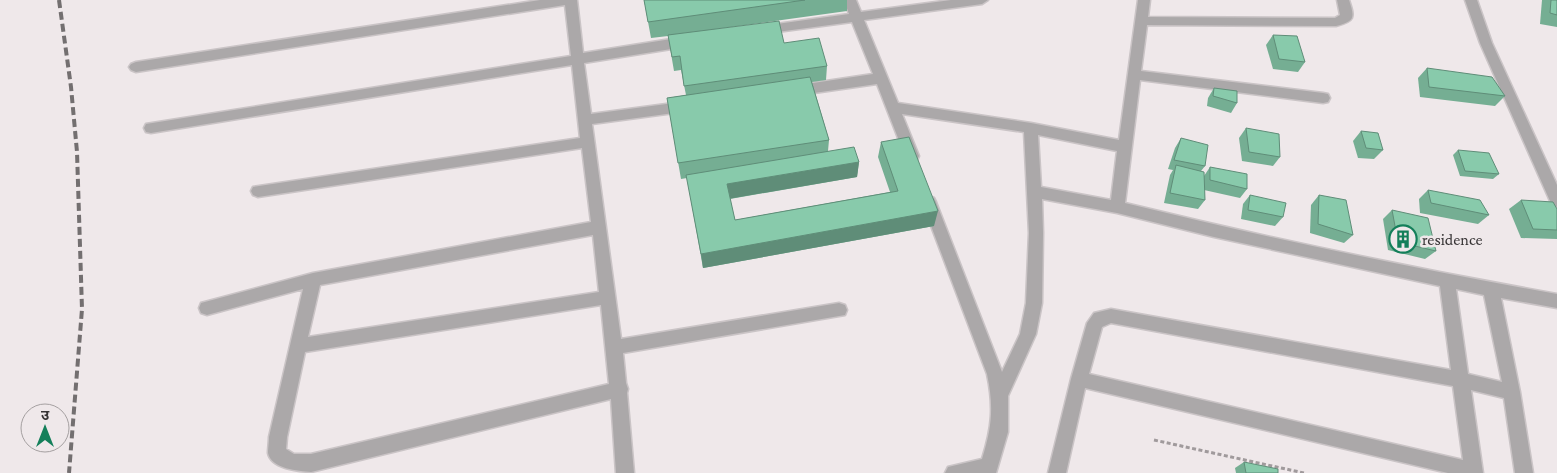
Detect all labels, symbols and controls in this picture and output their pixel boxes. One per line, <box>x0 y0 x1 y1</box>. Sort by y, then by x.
building icon: residence <box>1388 224 1418 254</box>
place label: residence <box>1422 231 1482 248</box>
north arrow <box>20 403 70 453</box>
text: उ <box>41 407 50 423</box>

